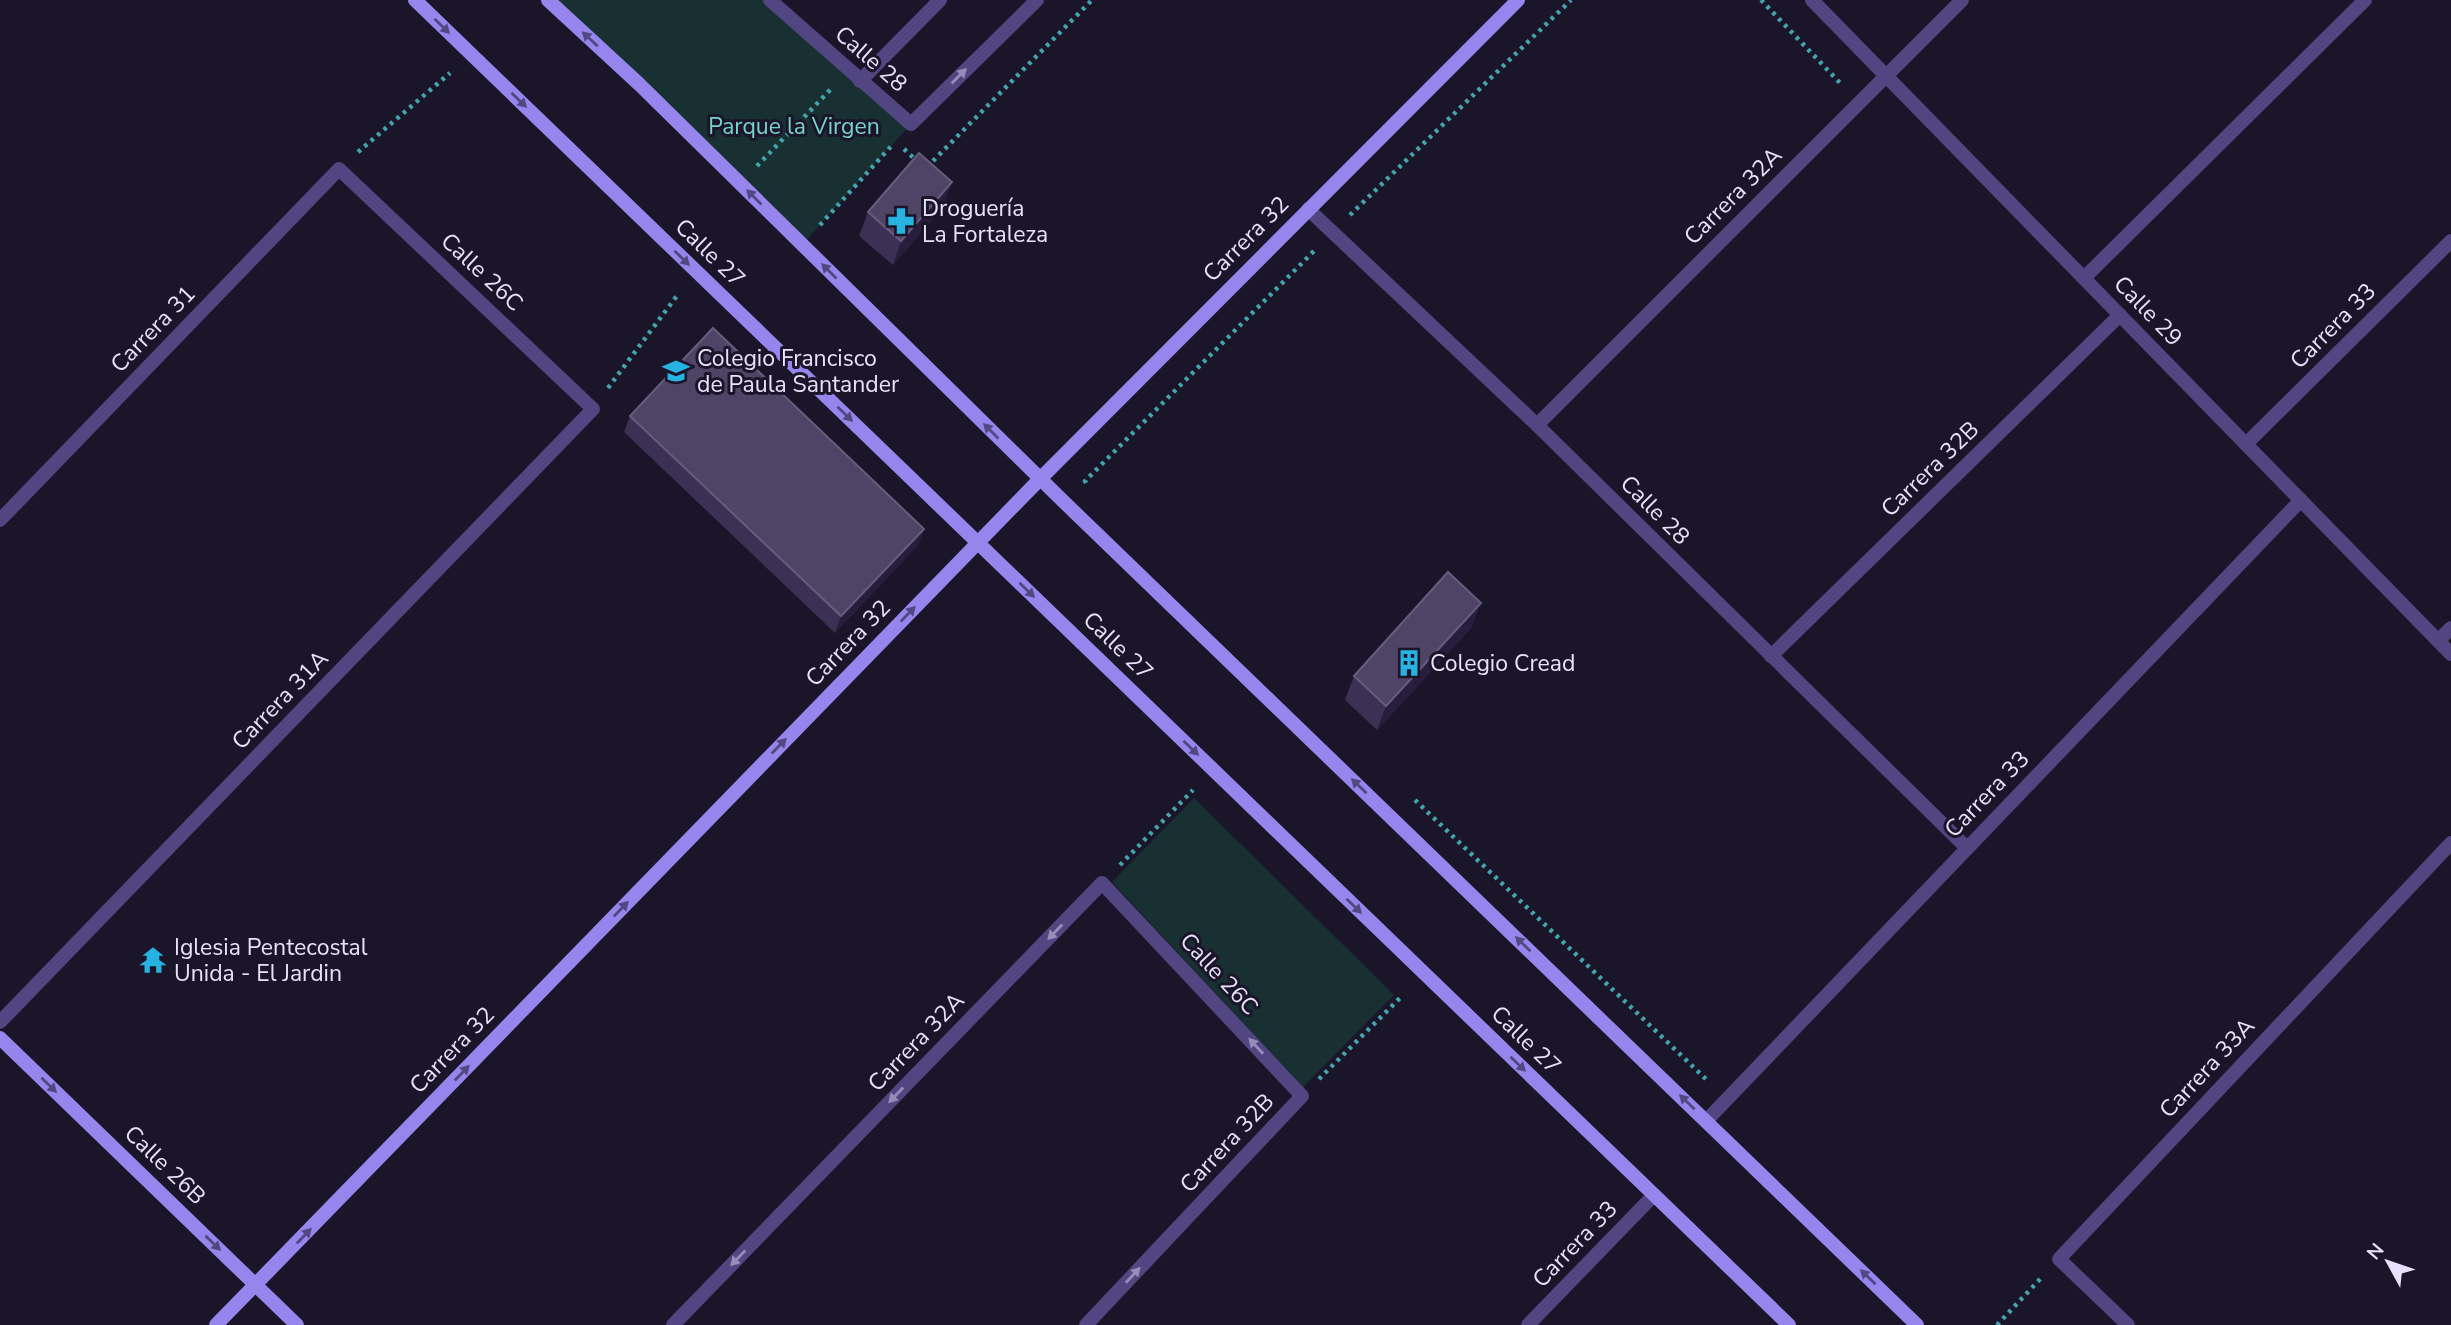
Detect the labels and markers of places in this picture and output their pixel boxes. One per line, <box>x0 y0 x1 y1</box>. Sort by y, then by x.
place label: Droguería La Fortaleza <box>922 193 1048 250</box>
pharmacy icon: Droguería La Fortaleza <box>886 206 916 236</box>
place label: Colegio Francisco de Paula Santander <box>697 343 900 400</box>
school or university icon: Colegio Francisco de Paula Santander <box>661 356 691 386</box>
building icon: Colegio Cread <box>1394 648 1424 678</box>
place label: Colegio Cread <box>1430 648 1575 679</box>
place label: Iglesia Pentecostal Unida - El Jardin <box>174 932 368 989</box>
temple icon: Iglesia Pentecostal Unida - El Jardin <box>138 945 168 975</box>

